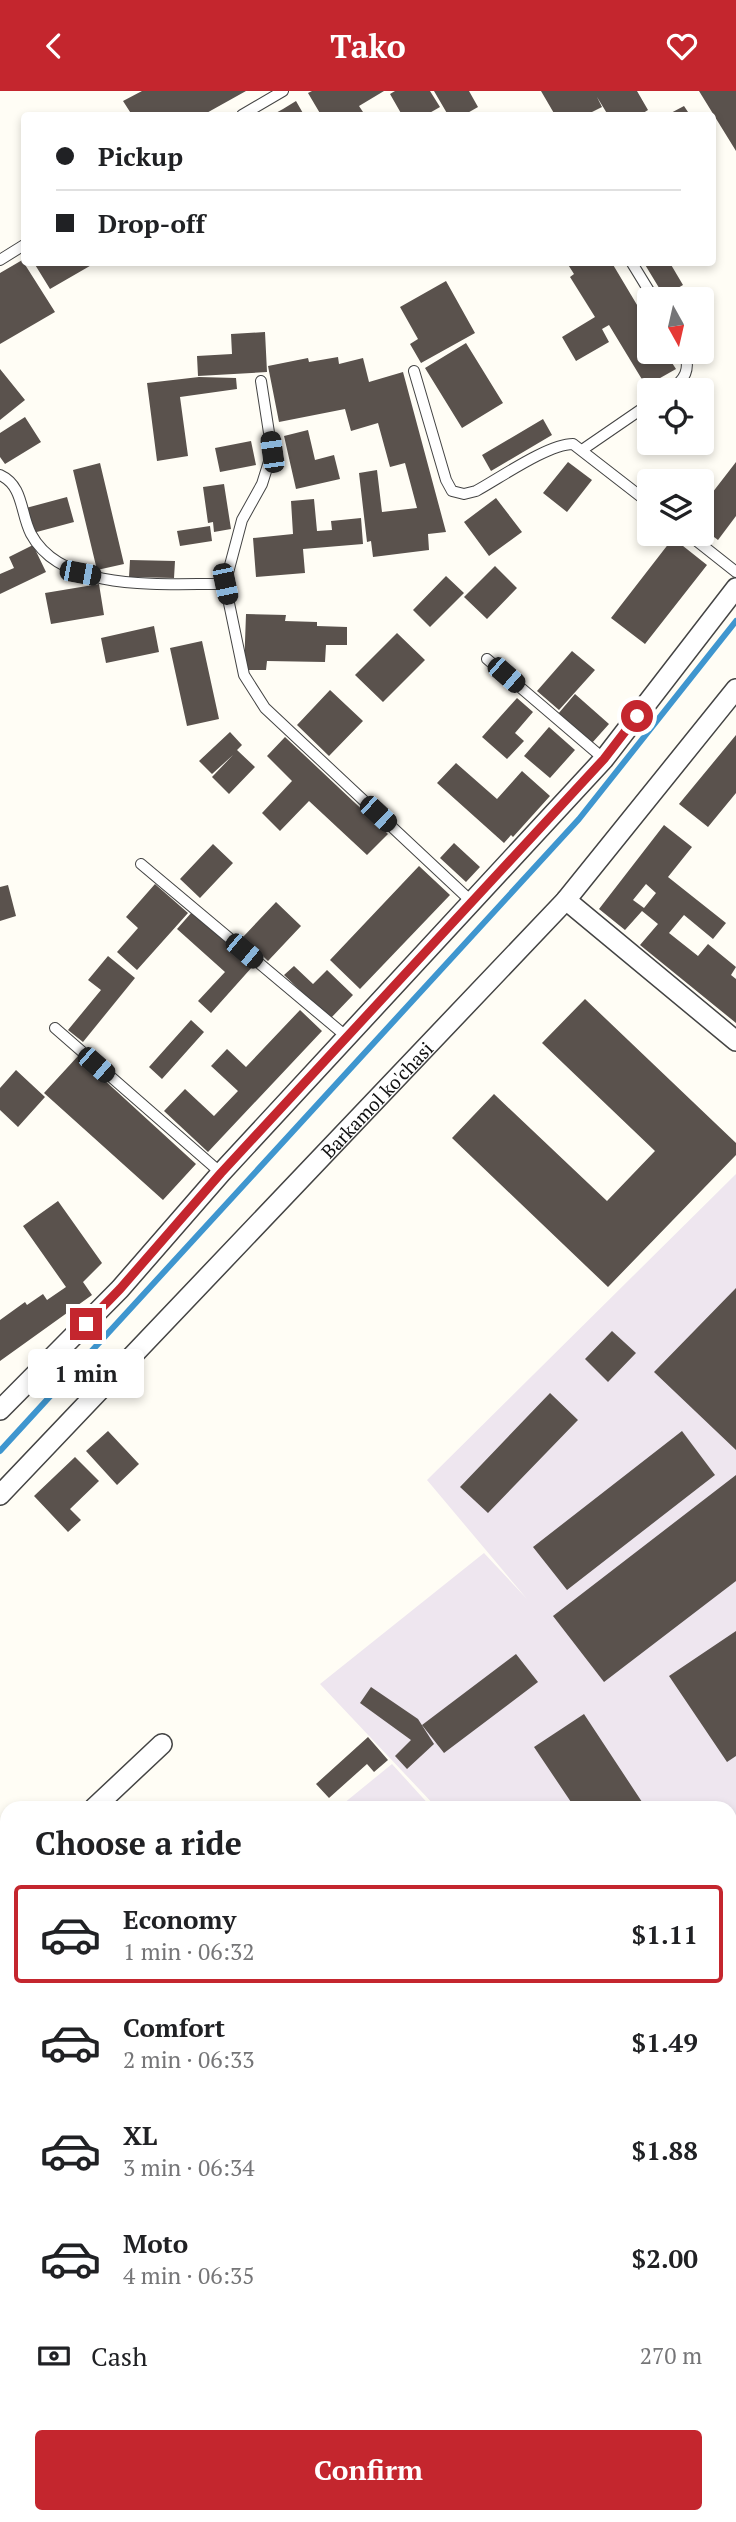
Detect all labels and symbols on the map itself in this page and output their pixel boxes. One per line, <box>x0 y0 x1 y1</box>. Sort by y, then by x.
north arrow <box>637 287 714 364</box>
car <box>259 430 286 474</box>
car <box>58 559 103 587</box>
car <box>211 561 240 607</box>
car <box>484 653 529 697</box>
route start <box>621 700 653 732</box>
car <box>356 792 401 836</box>
car <box>222 929 267 973</box>
street label: Barkamol ko'chasi <box>315 1036 438 1163</box>
car <box>74 1043 119 1087</box>
route end <box>70 1308 102 1340</box>
callout: 1 min <box>28 1349 144 1397</box>

